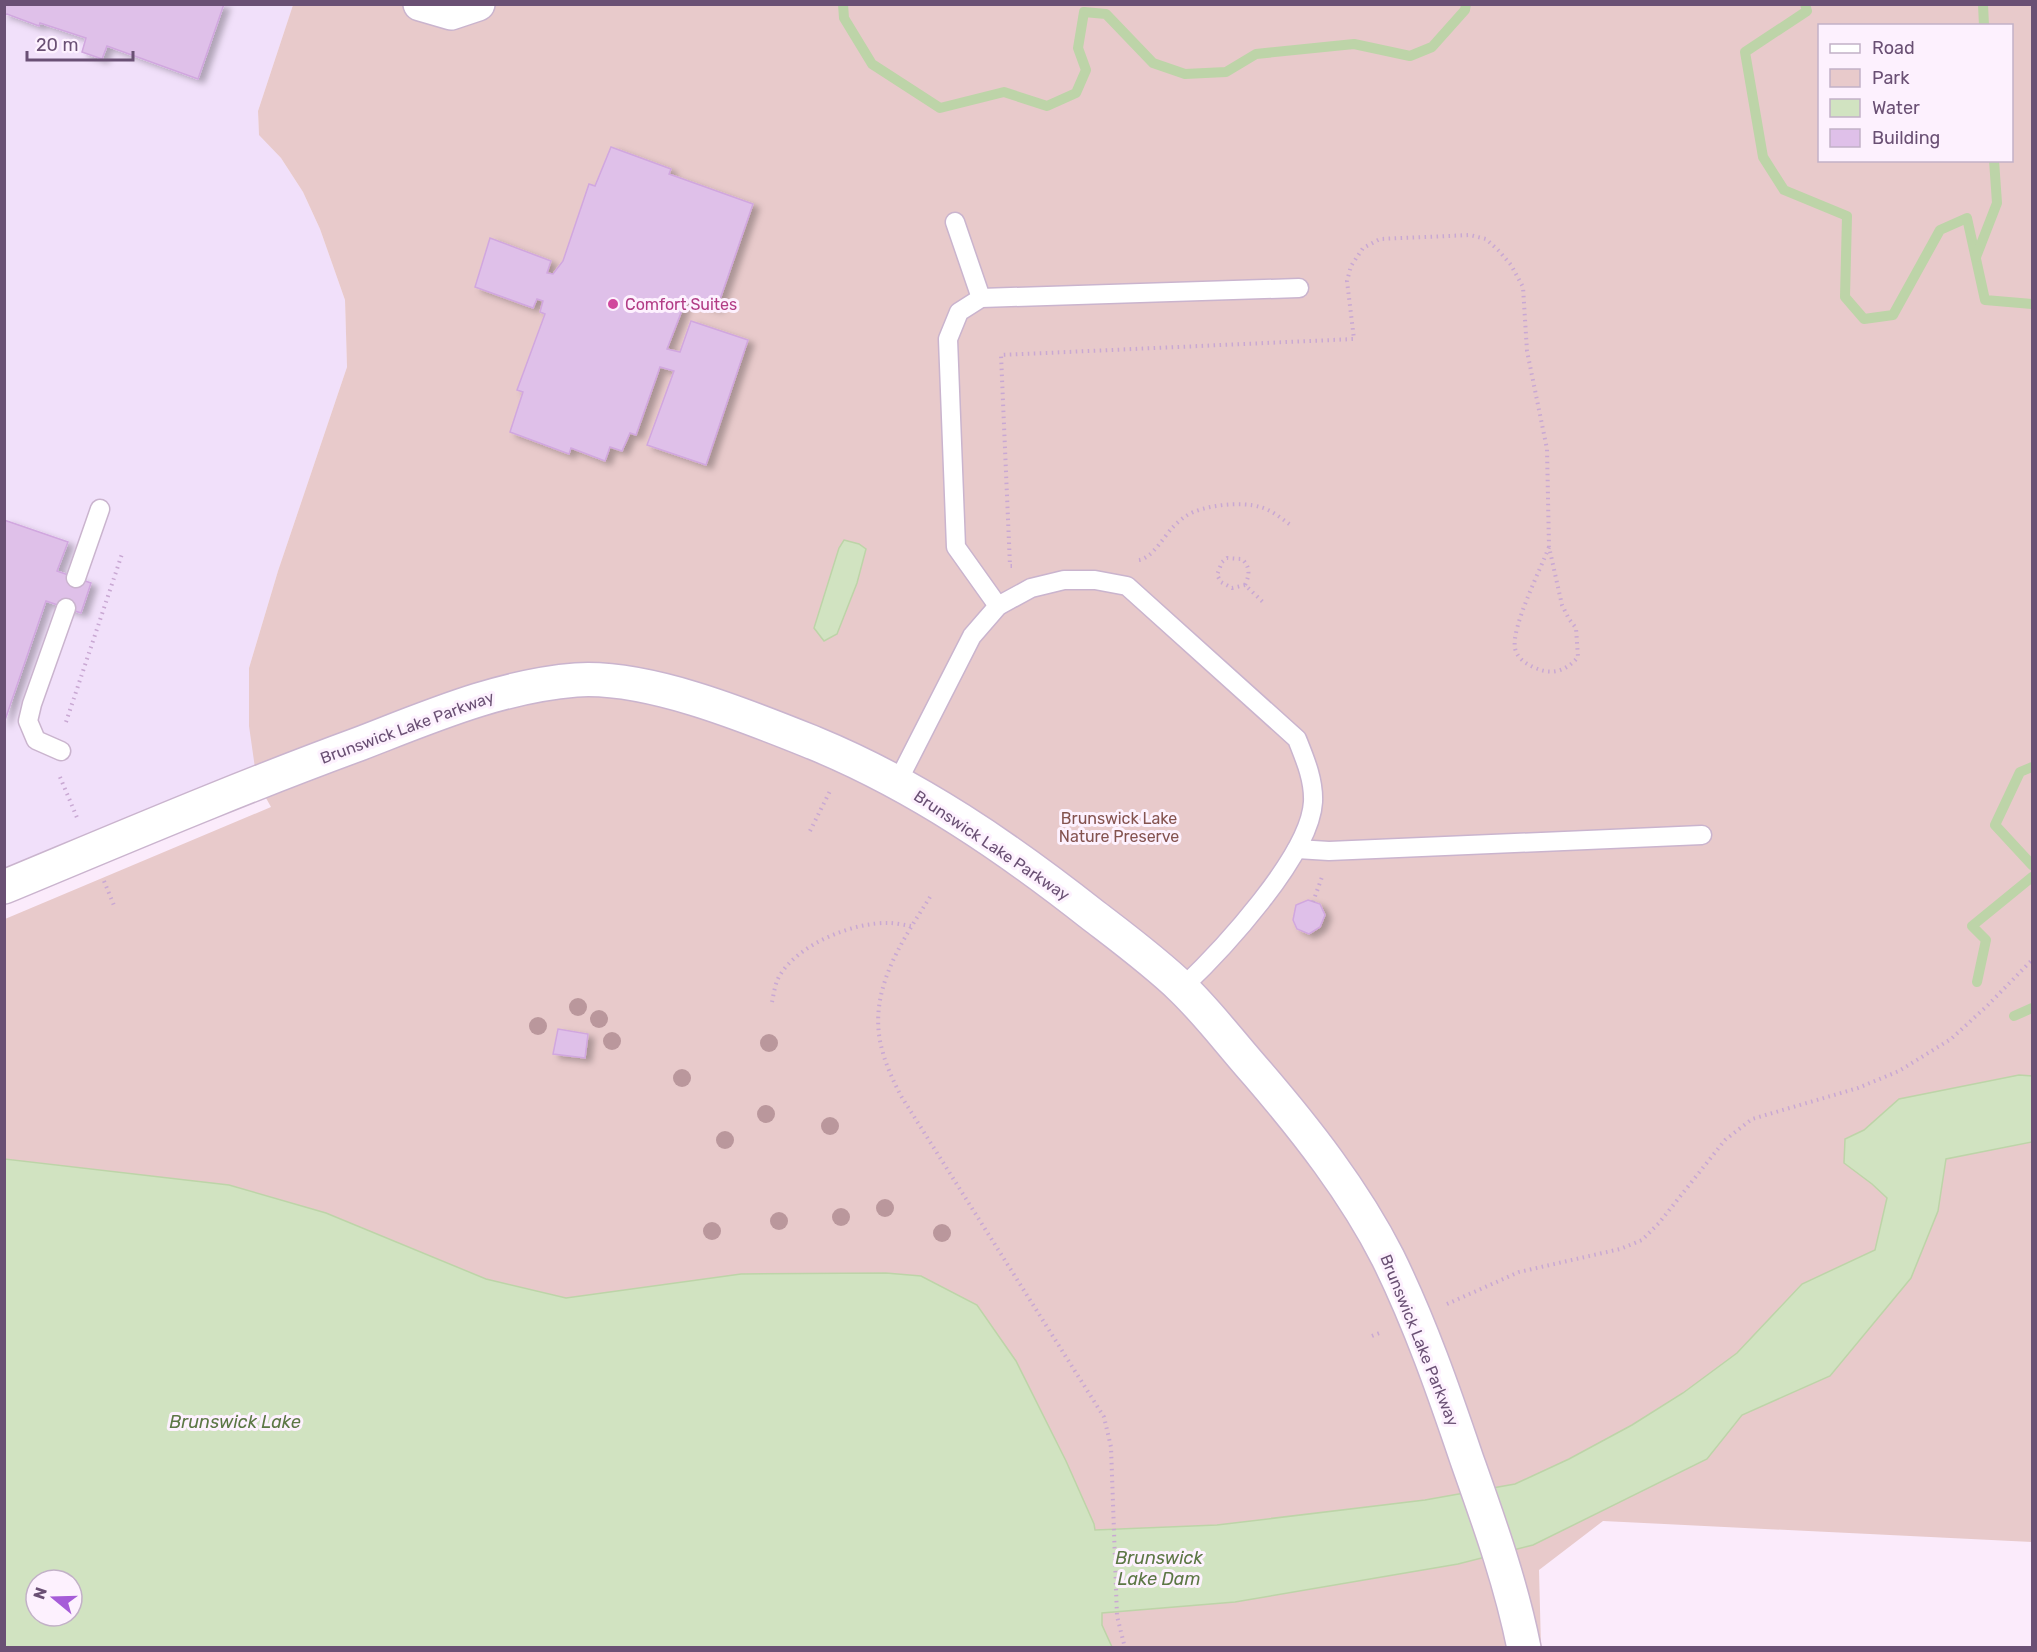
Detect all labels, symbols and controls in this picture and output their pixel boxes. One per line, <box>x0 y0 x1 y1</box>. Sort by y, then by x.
scale bar <box>27 24 134 62</box>
legend <box>1818 24 2013 162</box>
text: 20 m <box>36 34 78 56</box>
text: Road <box>1872 37 1915 59</box>
text: Park <box>1872 67 1910 89</box>
text: Water <box>1872 97 1920 119</box>
text: Building <box>1872 127 1940 149</box>
place label: Comfort Suites <box>625 295 737 314</box>
marker: Comfort Suites <box>606 297 620 311</box>
street label: Brunswick Lake Parkway <box>318 687 497 768</box>
street label: Brunswick Lake Parkway <box>910 786 1073 905</box>
park label: Brunswick Lake Nature Preserve <box>1059 809 1179 846</box>
street label: Brunswick Lake Parkway <box>1376 1252 1463 1429</box>
water label: Brunswick Lake <box>169 1411 301 1433</box>
water label: Brunswick Lake Dam <box>1115 1547 1204 1590</box>
north arrow <box>24 1568 84 1628</box>
text: N <box>29 1585 51 1602</box>

